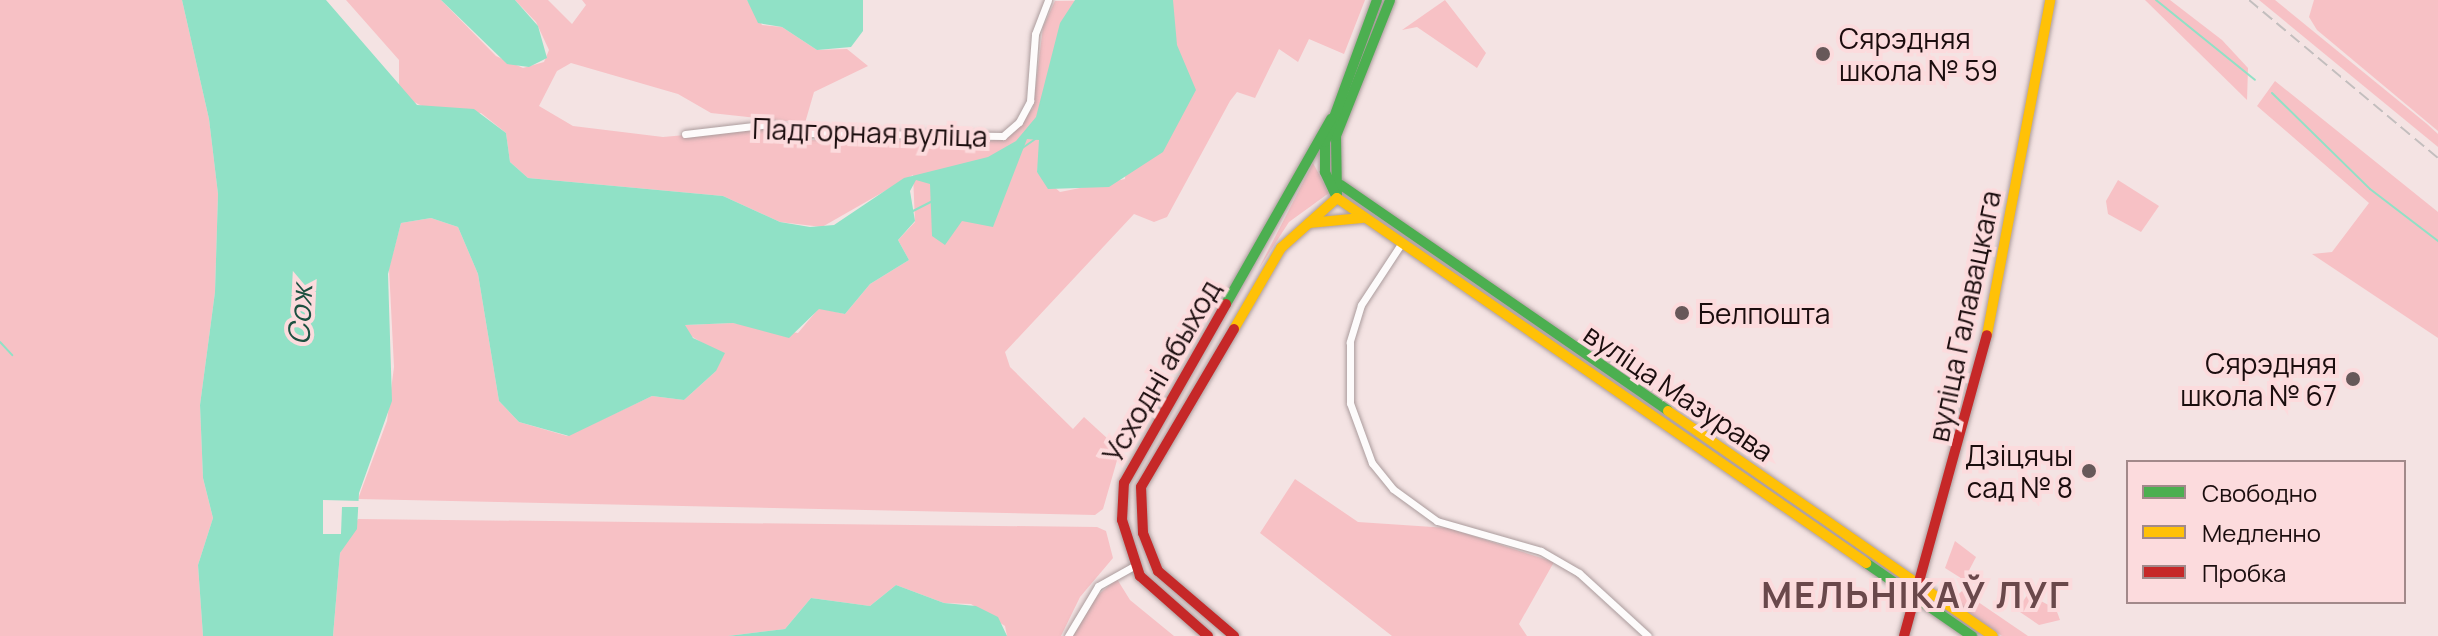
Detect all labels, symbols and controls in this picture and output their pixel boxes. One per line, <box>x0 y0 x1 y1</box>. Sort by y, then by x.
place label: Сярэдняя школа № 59 <box>1839 21 1998 87</box>
marker: Сярэдняя школа № 59 <box>1814 45 1832 63</box>
street label: Падгорная вуліца <box>752 111 988 153</box>
street label: вуліца Галавацкага <box>1921 187 2007 445</box>
street label: Усходні абыход <box>1095 274 1227 468</box>
water label: Сож <box>280 284 320 346</box>
place label: Белпошта <box>1698 296 1830 330</box>
marker: Белпошта <box>1673 304 1691 322</box>
street label: вуліца Мазурава <box>1578 316 1780 468</box>
place label: Сярэдняя школа № 67 <box>2180 346 2337 412</box>
marker: Сярэдняя школа № 67 <box>2344 370 2362 388</box>
place label: Дзіцячы сад № 8 <box>1965 438 2073 504</box>
legend <box>2126 460 2406 604</box>
marker: Дзіцячы сад № 8 <box>2080 462 2098 480</box>
text: Свободно <box>2202 476 2317 509</box>
text: Медленно <box>2202 516 2321 549</box>
text: Пробка <box>2202 556 2286 589</box>
district label: МЕЛЬНІКАЎ ЛУГ <box>1761 573 2071 617</box>

